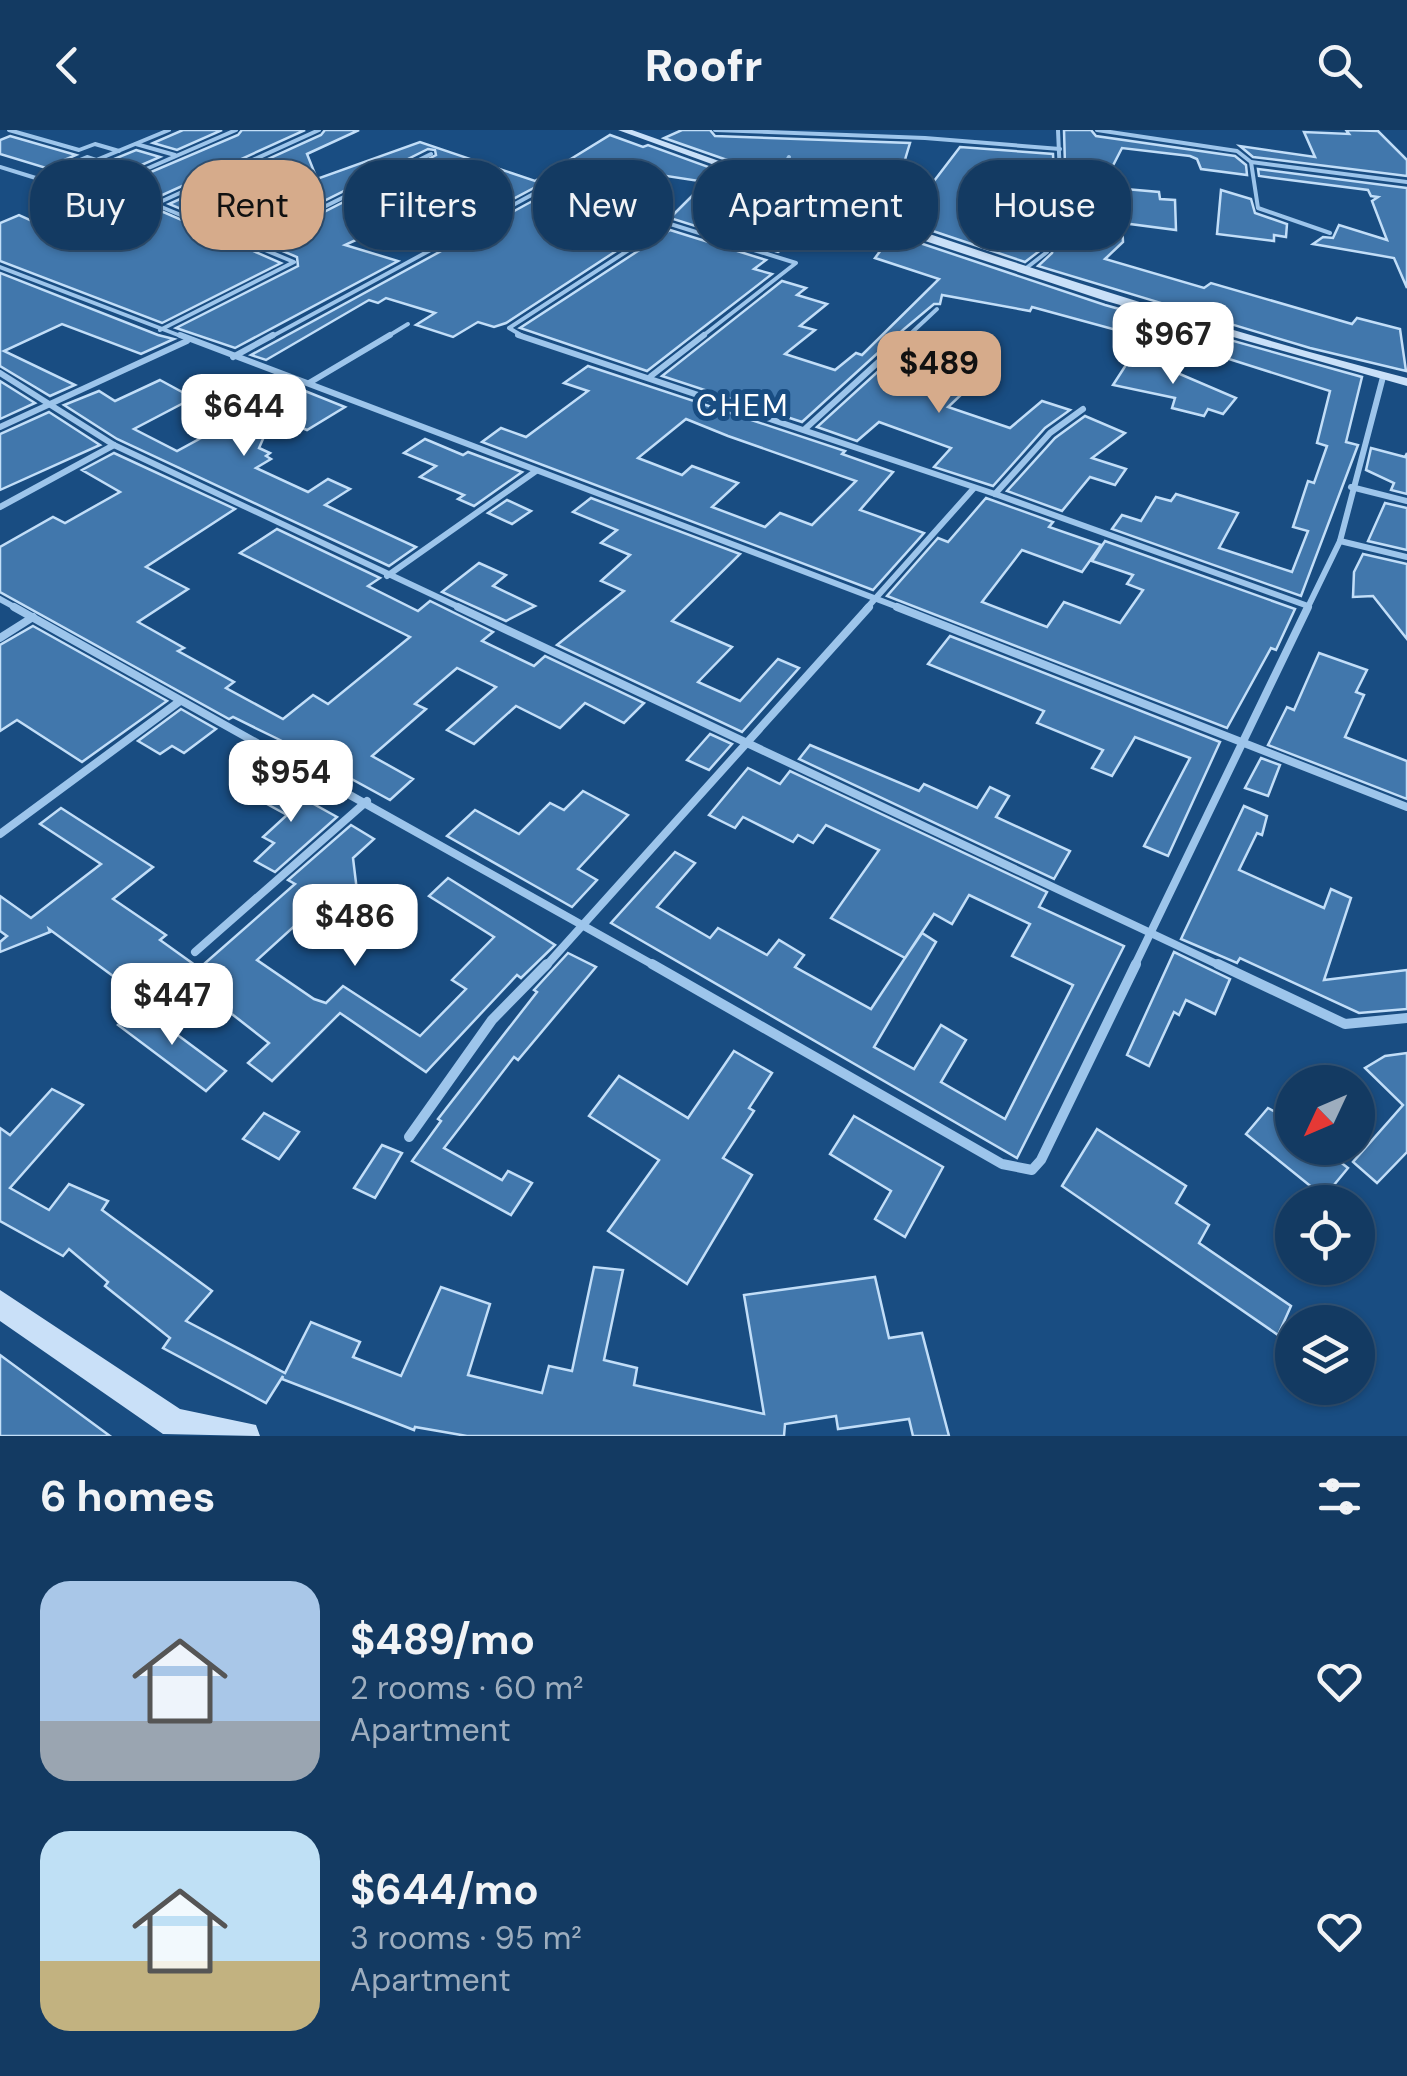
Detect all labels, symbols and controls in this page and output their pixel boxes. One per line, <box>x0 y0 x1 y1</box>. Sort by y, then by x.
text: Roofr <box>645 36 762 95</box>
icon: back <box>40 38 95 93</box>
icon: search <box>1312 38 1367 93</box>
chip: Buy <box>30 160 161 250</box>
chip: Rent <box>181 160 324 250</box>
chip: Filters <box>344 160 513 250</box>
chip: New <box>533 160 673 250</box>
chip: Apartment <box>693 160 938 250</box>
chip: House <box>958 160 1131 250</box>
pin: $967 <box>1114 302 1232 387</box>
text: $967 <box>1135 313 1211 355</box>
pin: $489 <box>880 331 998 416</box>
text: $489 <box>899 342 979 384</box>
pin: $644 <box>185 374 303 459</box>
text: $644 <box>203 385 285 427</box>
district label: CHEM <box>696 386 790 425</box>
pin: $954 <box>232 740 350 825</box>
text: $954 <box>251 751 331 793</box>
pin: $486 <box>296 884 414 969</box>
text: $486 <box>315 895 395 937</box>
pin: $447 <box>113 963 231 1048</box>
text: $447 <box>133 974 211 1016</box>
north arrow <box>1275 1065 1375 1165</box>
map controls <box>1275 1065 1375 1405</box>
button: locate <box>1275 1185 1375 1285</box>
button: layers <box>1275 1305 1375 1405</box>
text: 6 homes <box>40 1469 215 1524</box>
icon: filters <box>1312 1469 1367 1524</box>
text: $489/mo <box>350 1612 535 1667</box>
icon: home <box>120 1621 240 1741</box>
icon: heart <box>1312 1654 1367 1709</box>
text: 2 rooms · 60 m² <box>350 1667 584 1709</box>
text: Apartment <box>350 1709 511 1751</box>
text: $644/mo <box>350 1862 539 1917</box>
icon: home <box>120 1871 240 1991</box>
icon: heart <box>1312 1904 1367 1959</box>
text: 3 rooms · 95 m² <box>350 1917 582 1959</box>
text: Apartment <box>350 1959 511 2001</box>

